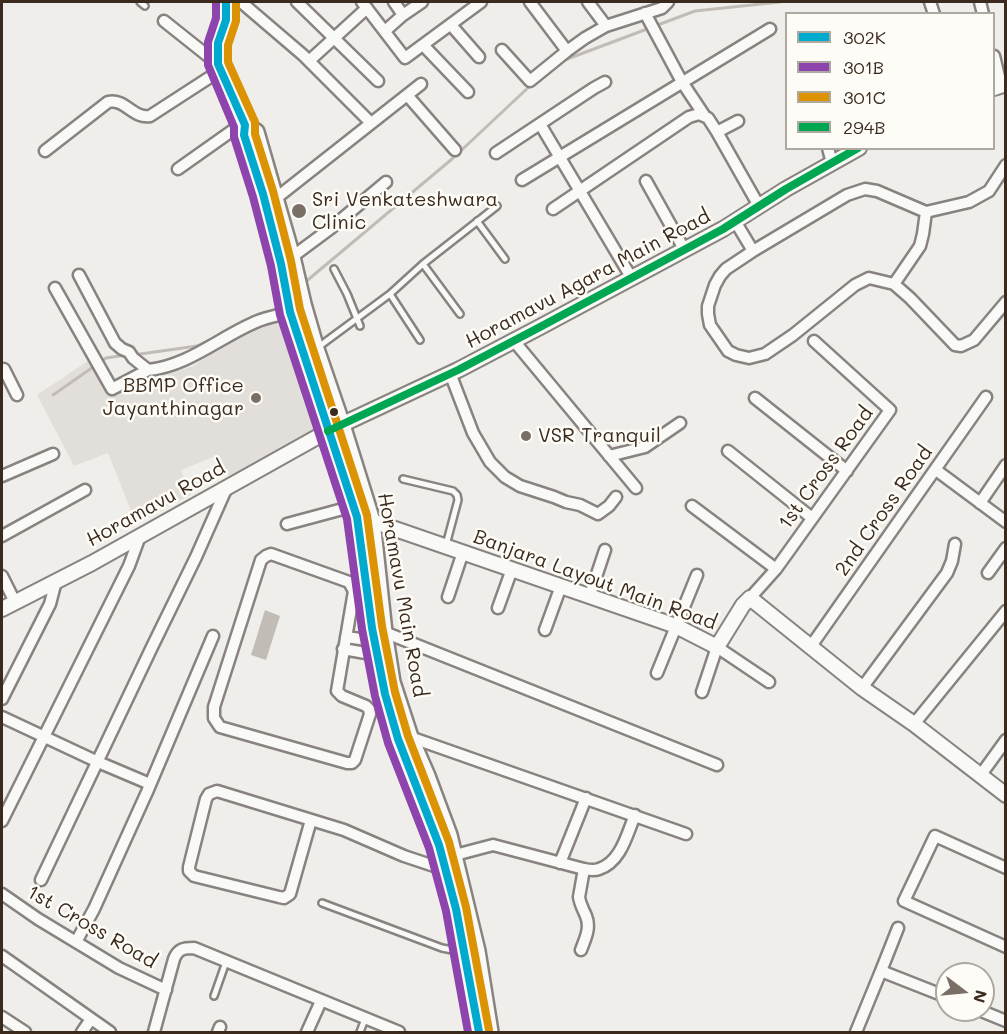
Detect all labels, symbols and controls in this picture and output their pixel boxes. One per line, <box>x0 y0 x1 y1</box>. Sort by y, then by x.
legend <box>785 12 995 150</box>
text: 302K <box>843 25 886 49</box>
text: 301B <box>843 55 884 79</box>
text: 301C <box>843 85 886 109</box>
text: 294B <box>843 115 885 139</box>
place label: Sri Venkateshwara Clinic <box>312 188 498 235</box>
marker: Sri Venkateshwara Clinic <box>290 202 308 220</box>
street label: Horamavu Agara Main Road <box>462 204 714 354</box>
place label: BBMP Office Jayanthinagar <box>103 374 244 421</box>
marker: BBMP Office Jayanthinagar <box>249 391 263 405</box>
street label: 1st Cross Road <box>773 402 879 534</box>
unlabelled marker <box>328 406 340 418</box>
place label: VSR Tranquil <box>538 424 661 448</box>
marker: VSR Tranquil <box>519 429 533 443</box>
street label: 2nd Cross Road <box>830 441 938 581</box>
street label: Horamavu Road <box>83 456 229 552</box>
street label: Horamavu Main Road <box>372 491 432 699</box>
street label: Banjara Layout Main Road <box>470 525 720 635</box>
street label: 1st Cross Road <box>23 880 161 974</box>
north arrow <box>935 962 995 1022</box>
text: N <box>969 988 993 1005</box>

